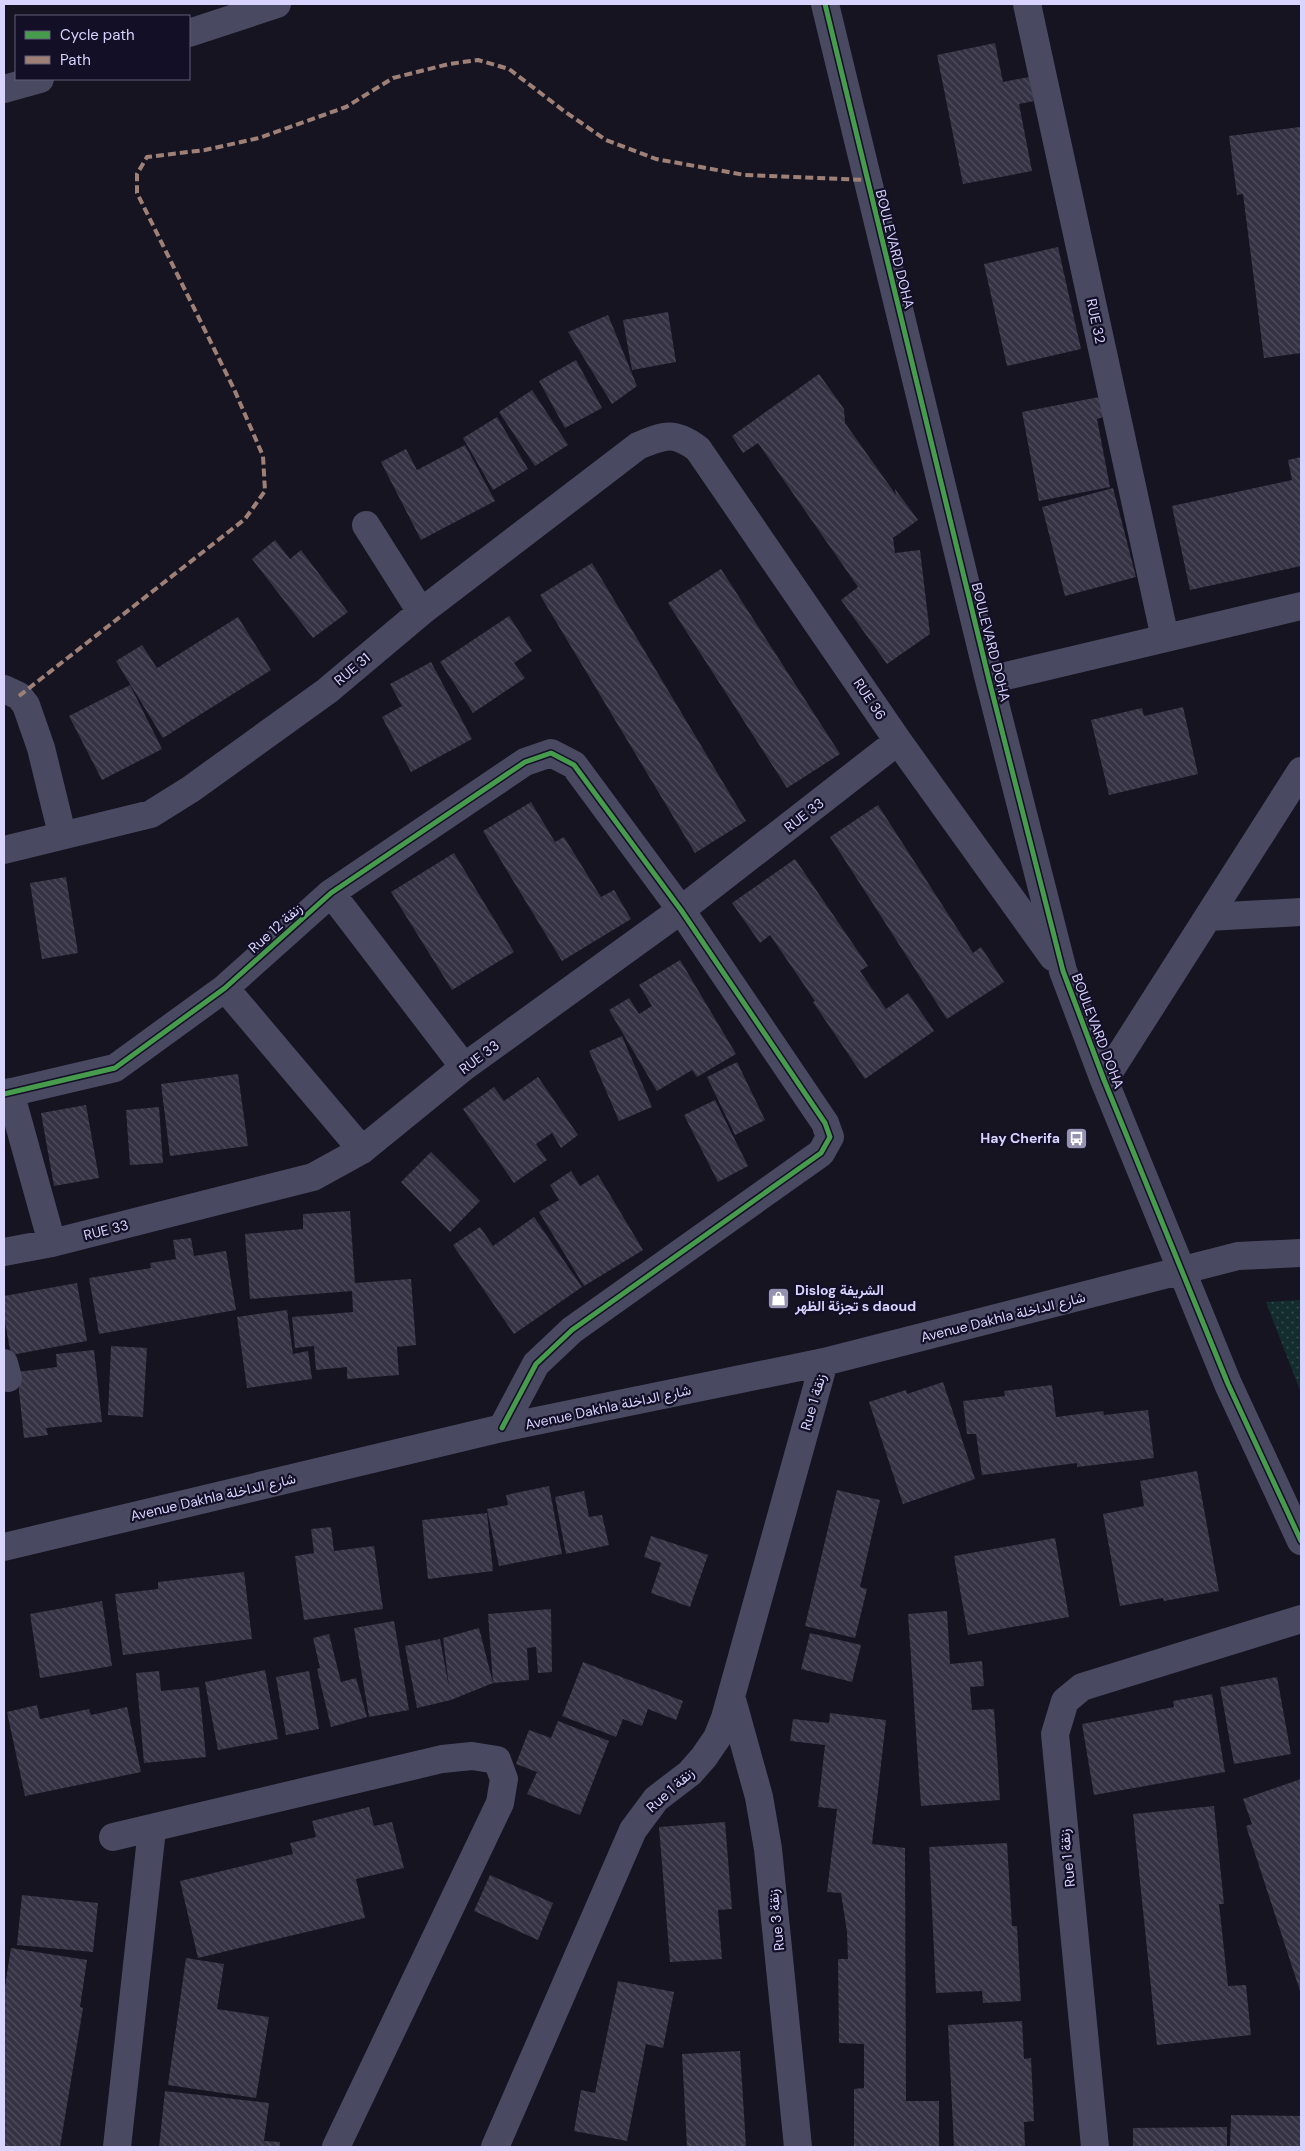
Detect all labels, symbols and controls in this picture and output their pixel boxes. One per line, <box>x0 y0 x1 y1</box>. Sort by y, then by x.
legend <box>15 15 190 80</box>
text: Cycle path <box>60 25 135 45</box>
text: Path <box>60 50 91 70</box>
street label: BOULEVARD DOHA <box>872 188 918 310</box>
street label: RUE 32 <box>1082 297 1110 345</box>
street label: BOULEVARD DOHA <box>968 581 1014 703</box>
street label: RUE 31 <box>330 649 374 689</box>
street label: RUE 36 <box>850 675 890 723</box>
street label: RUE 33 <box>780 794 828 836</box>
street label: Rue 12 زنقة <box>244 899 306 957</box>
street label: BOULEVARD DOHA <box>1068 971 1128 1091</box>
street label: RUE 33 <box>455 1036 503 1078</box>
bus stop icon: Hay Cherifa <box>1064 1126 1088 1150</box>
place label: Hay Cherifa <box>980 1129 1060 1147</box>
street label: RUE 33 <box>82 1216 130 1244</box>
place label: Dislog الشريفة تجزئة الظهر s daoud <box>794 1281 916 1315</box>
shop icon: Dislog الشريفة تجزئة الظهر s daoud <box>767 1286 791 1310</box>
street label: Avenue Dakhla شارع الداخلة <box>919 1288 1088 1348</box>
street label: Rue 1 زنقة <box>796 1371 830 1432</box>
street label: Avenue Dakhla شارع الداخلة <box>523 1381 693 1435</box>
street label: Avenue Dakhla شارع الداخلة <box>129 1469 298 1527</box>
street label: Rue 1 زنقة <box>642 1764 698 1816</box>
street label: Rue 1 زنقة <box>1055 1828 1079 1888</box>
street label: Rue 3 زنقة <box>764 1888 788 1952</box>

